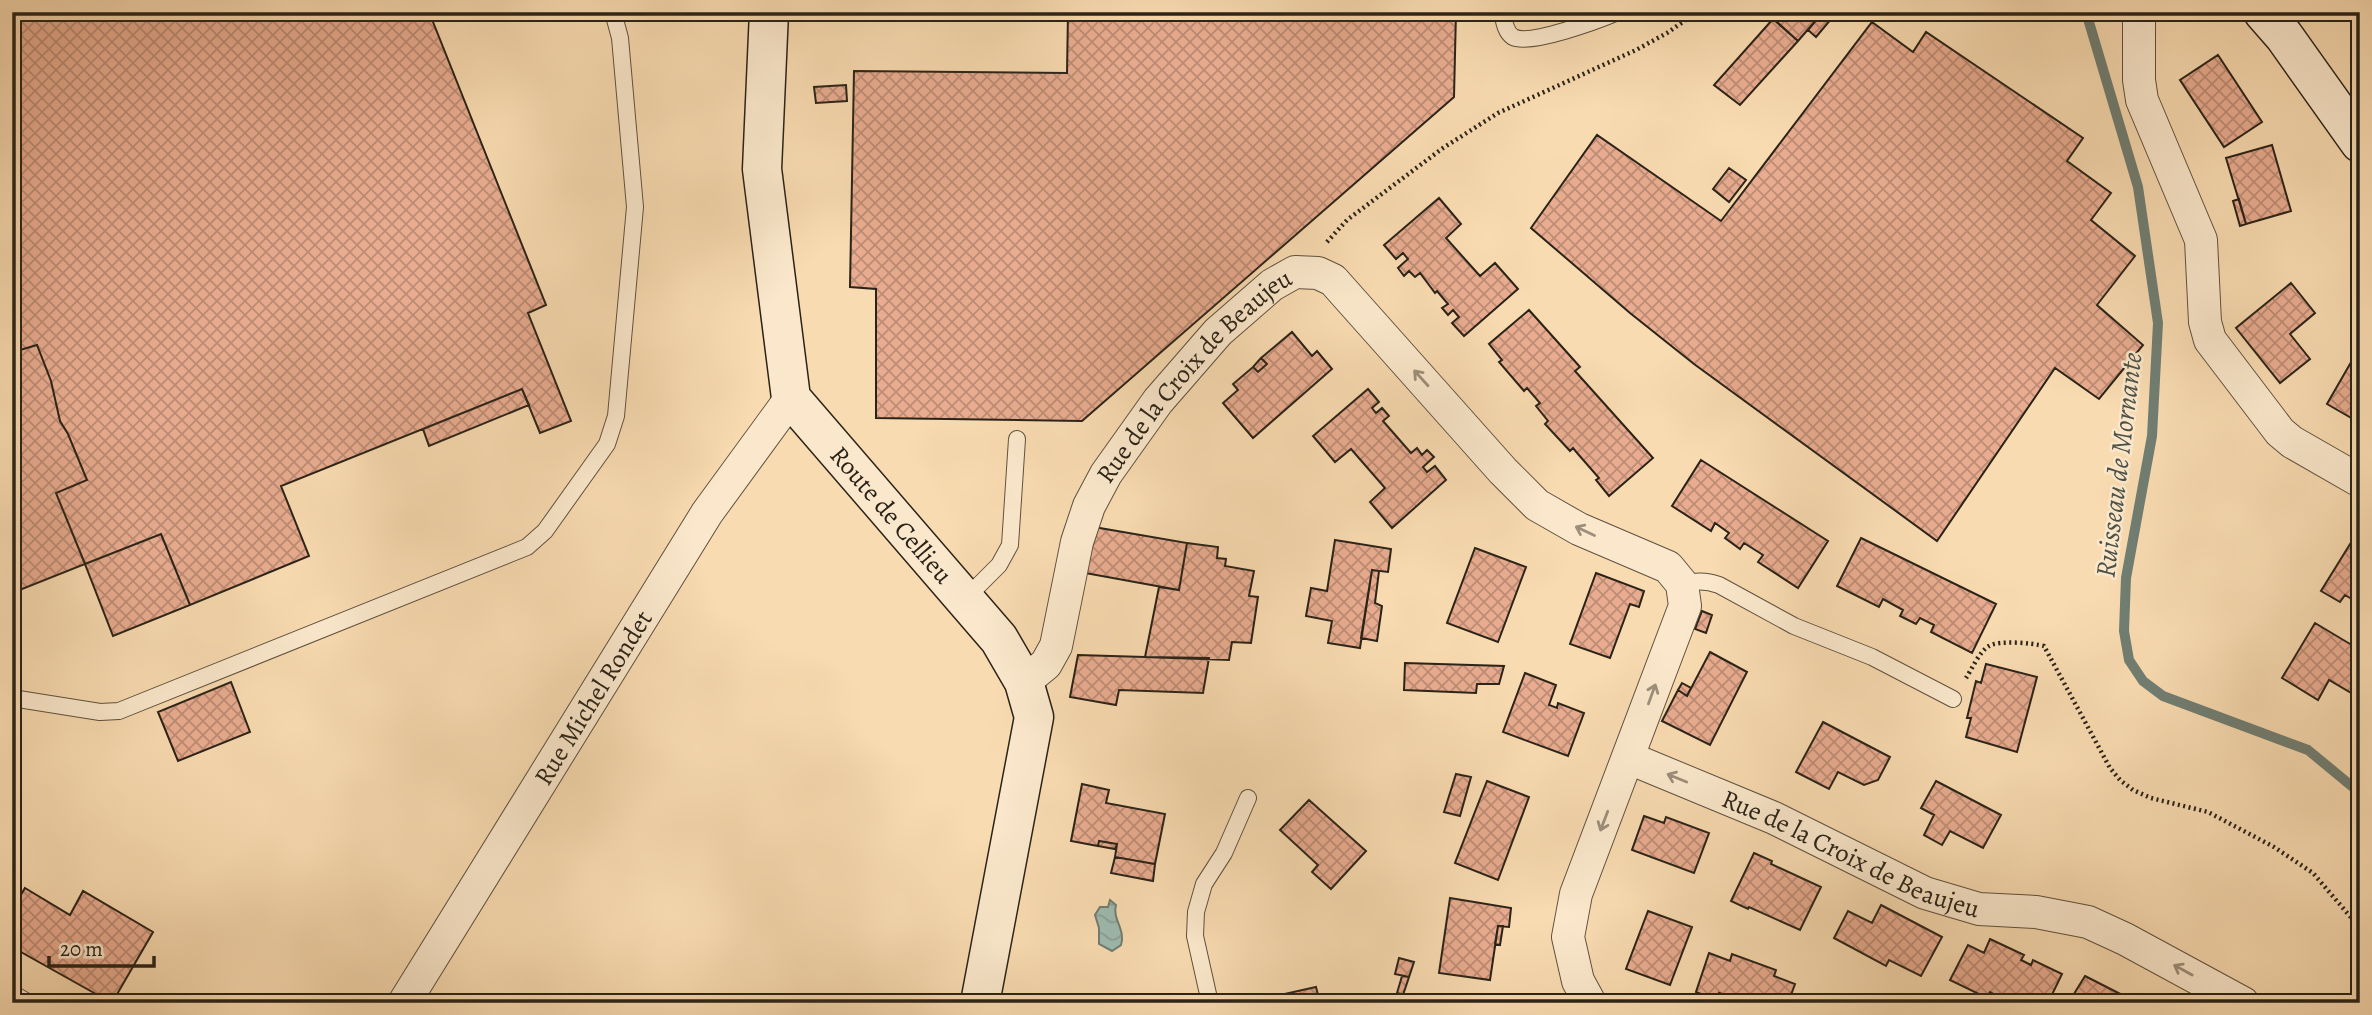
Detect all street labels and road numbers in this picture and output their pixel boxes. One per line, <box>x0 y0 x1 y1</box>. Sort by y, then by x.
street label: Rue de la Croix de Beaujeu <box>1088 259 1299 490</box>
street label: Route de Cellieu <box>822 438 962 592</box>
street label: Rue Michel Rondet <box>525 603 660 792</box>
street label: Rue de la Croix de Beaujeu <box>1717 781 1985 926</box>

